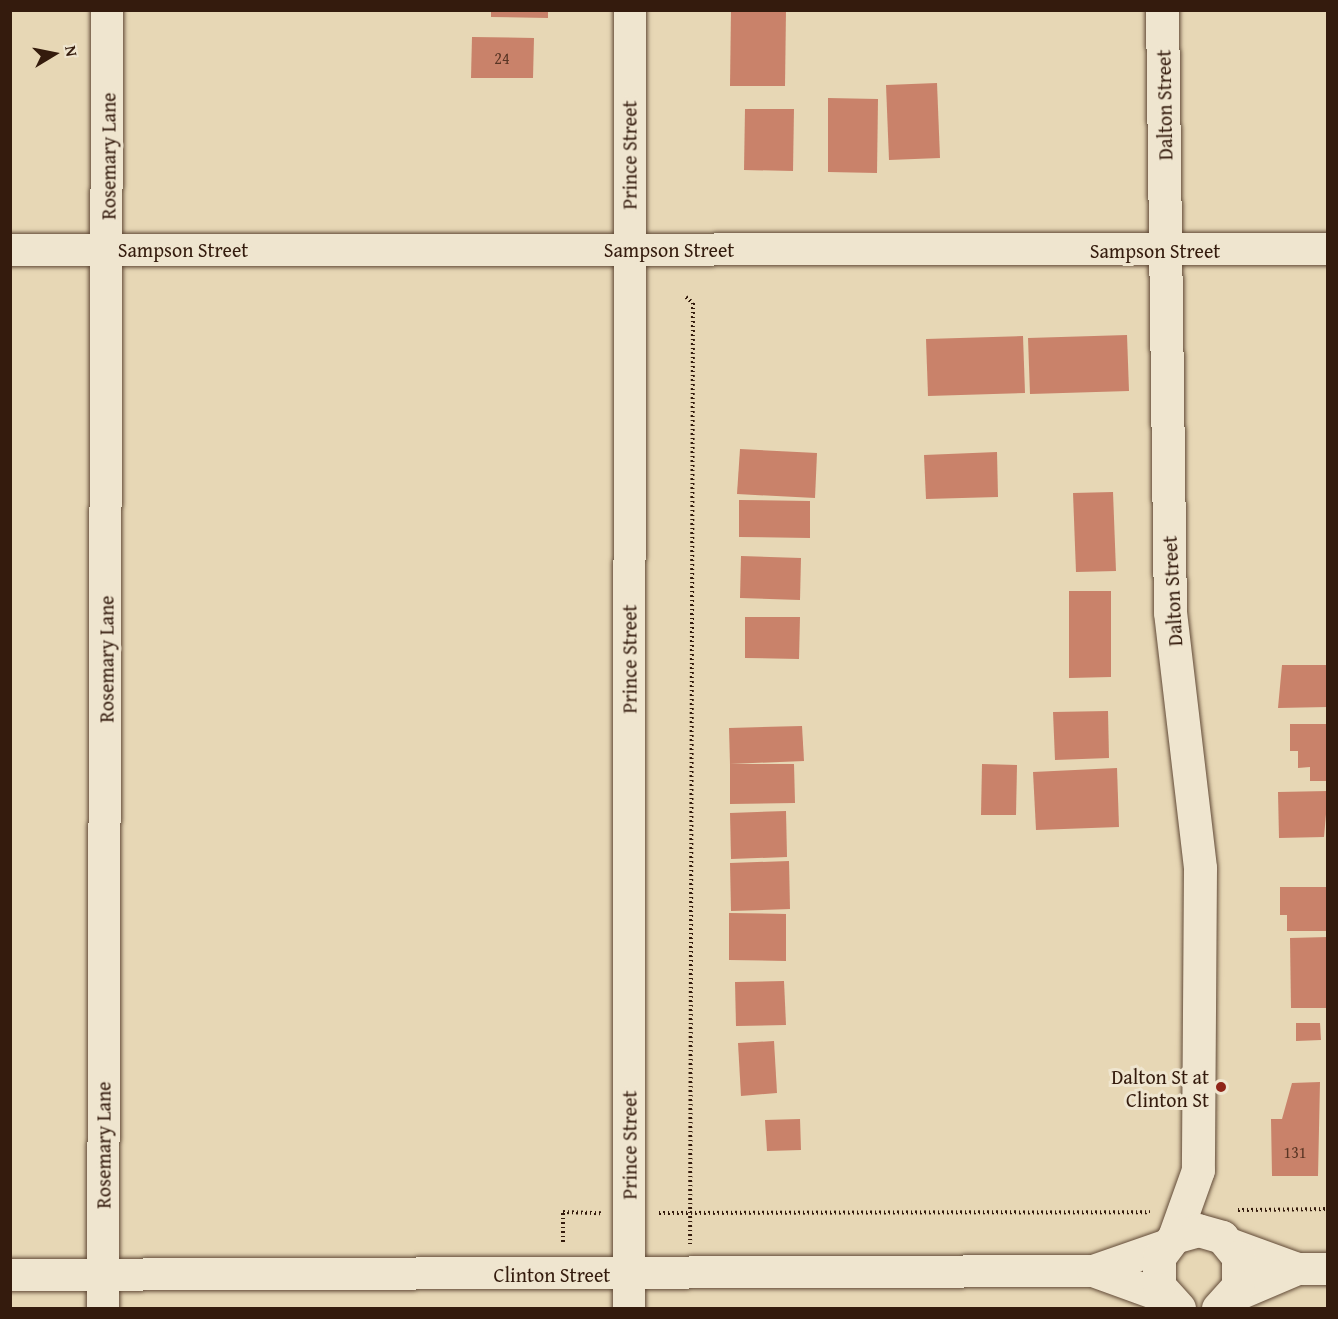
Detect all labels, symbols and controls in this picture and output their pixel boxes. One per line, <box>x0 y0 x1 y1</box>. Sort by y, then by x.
north arrow <box>24 24 84 84</box>
text: N <box>59 44 84 58</box>
house number: 24 <box>494 48 510 68</box>
street label: Dalton Street <box>1151 49 1177 161</box>
street label: Rosemary Lane <box>96 92 120 220</box>
street label: Prince Street <box>617 100 641 210</box>
street label: Sampson Street <box>118 237 248 261</box>
street label: Sampson Street <box>604 237 734 261</box>
street label: Sampson Street <box>1090 238 1220 262</box>
street label: Dalton Street <box>1157 535 1187 647</box>
street label: Rosemary Lane <box>94 595 118 723</box>
street label: Prince Street <box>617 604 641 714</box>
place label: Dalton St at Clinton St <box>1111 1064 1209 1111</box>
marker: Dalton St at Clinton St <box>1214 1080 1228 1094</box>
street label: Rosemary Lane <box>91 1081 115 1209</box>
street label: Prince Street <box>617 1090 641 1200</box>
house number: 131 <box>1283 1142 1307 1162</box>
street label: Clinton Street <box>494 1262 610 1286</box>

